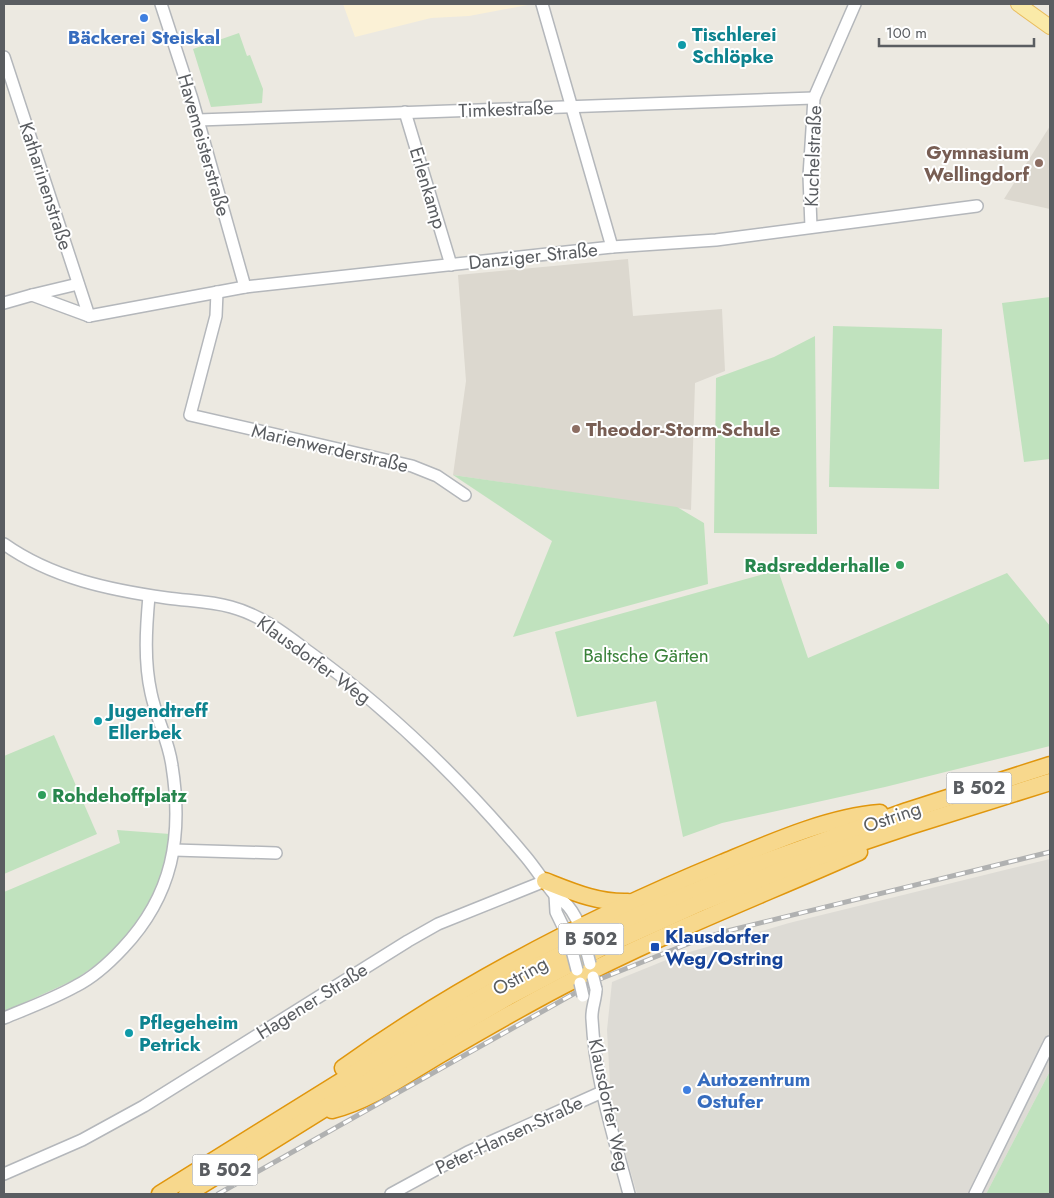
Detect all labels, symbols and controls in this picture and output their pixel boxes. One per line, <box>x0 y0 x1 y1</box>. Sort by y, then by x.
marker: Bäckerei Steiskal <box>138 12 150 24</box>
scale bar <box>879 15 1034 47</box>
place label: Tischlerei Schlöpke <box>692 21 776 70</box>
text: 100 m <box>886 22 927 44</box>
place label: Bäckerei Steiskal <box>68 24 220 51</box>
marker: Tischlerei Schlöpke <box>676 39 688 51</box>
street label: Havemeisterstraße <box>171 71 237 220</box>
street label: Timkestraße <box>458 94 554 124</box>
street label: Kuchelstraße <box>798 104 828 207</box>
street label: Katharinenstraße <box>13 119 79 254</box>
place label: Gymnasium Wellingdorf <box>924 139 1030 188</box>
street label: Erlenkamp <box>403 144 453 232</box>
marker: Gymnasium Wellingdorf <box>1033 157 1045 169</box>
street label: Danziger Straße <box>467 236 599 276</box>
place label: Theodor-Storm-Schule <box>586 416 780 443</box>
street label: Marienwerderstraße <box>249 417 411 479</box>
marker: Theodor-Storm-Schule <box>570 423 582 435</box>
place label: Radsredderhalle <box>744 552 890 579</box>
marker: Radsredderhalle <box>894 559 906 571</box>
street label: Klausdorfer Weg <box>251 609 377 711</box>
park label: Baltsche Gärten <box>583 642 709 669</box>
place label: Jugendtreff Ellerbek <box>104 697 209 746</box>
marker: Jugendtreff Ellerbek <box>92 715 104 727</box>
road number: B 502 <box>946 772 1012 804</box>
place label: Rohdehoffplatz <box>52 782 187 809</box>
marker: Rohdehoffplatz <box>36 789 48 801</box>
street label: Ostring <box>859 795 925 839</box>
place label: Klausdorfer Weg/Ostring <box>665 923 783 972</box>
road number: B 502 <box>558 924 624 954</box>
marker: Klausdorfer Weg/Ostring <box>649 941 661 953</box>
street label: Ostring <box>487 950 553 1002</box>
street label: Hagener Straße <box>251 956 373 1046</box>
place label: Pflegeheim Petrick <box>139 1009 238 1058</box>
marker: Pflegeheim Petrick <box>123 1027 135 1039</box>
street label: Klausdorfer Weg <box>582 1036 636 1174</box>
place label: Autozentrum Ostufer <box>696 1066 810 1115</box>
marker: Autozentrum Ostufer <box>681 1084 693 1096</box>
street label: Peter-Hansen-Straße <box>431 1089 587 1181</box>
road number: B 502 <box>192 1154 258 1186</box>

